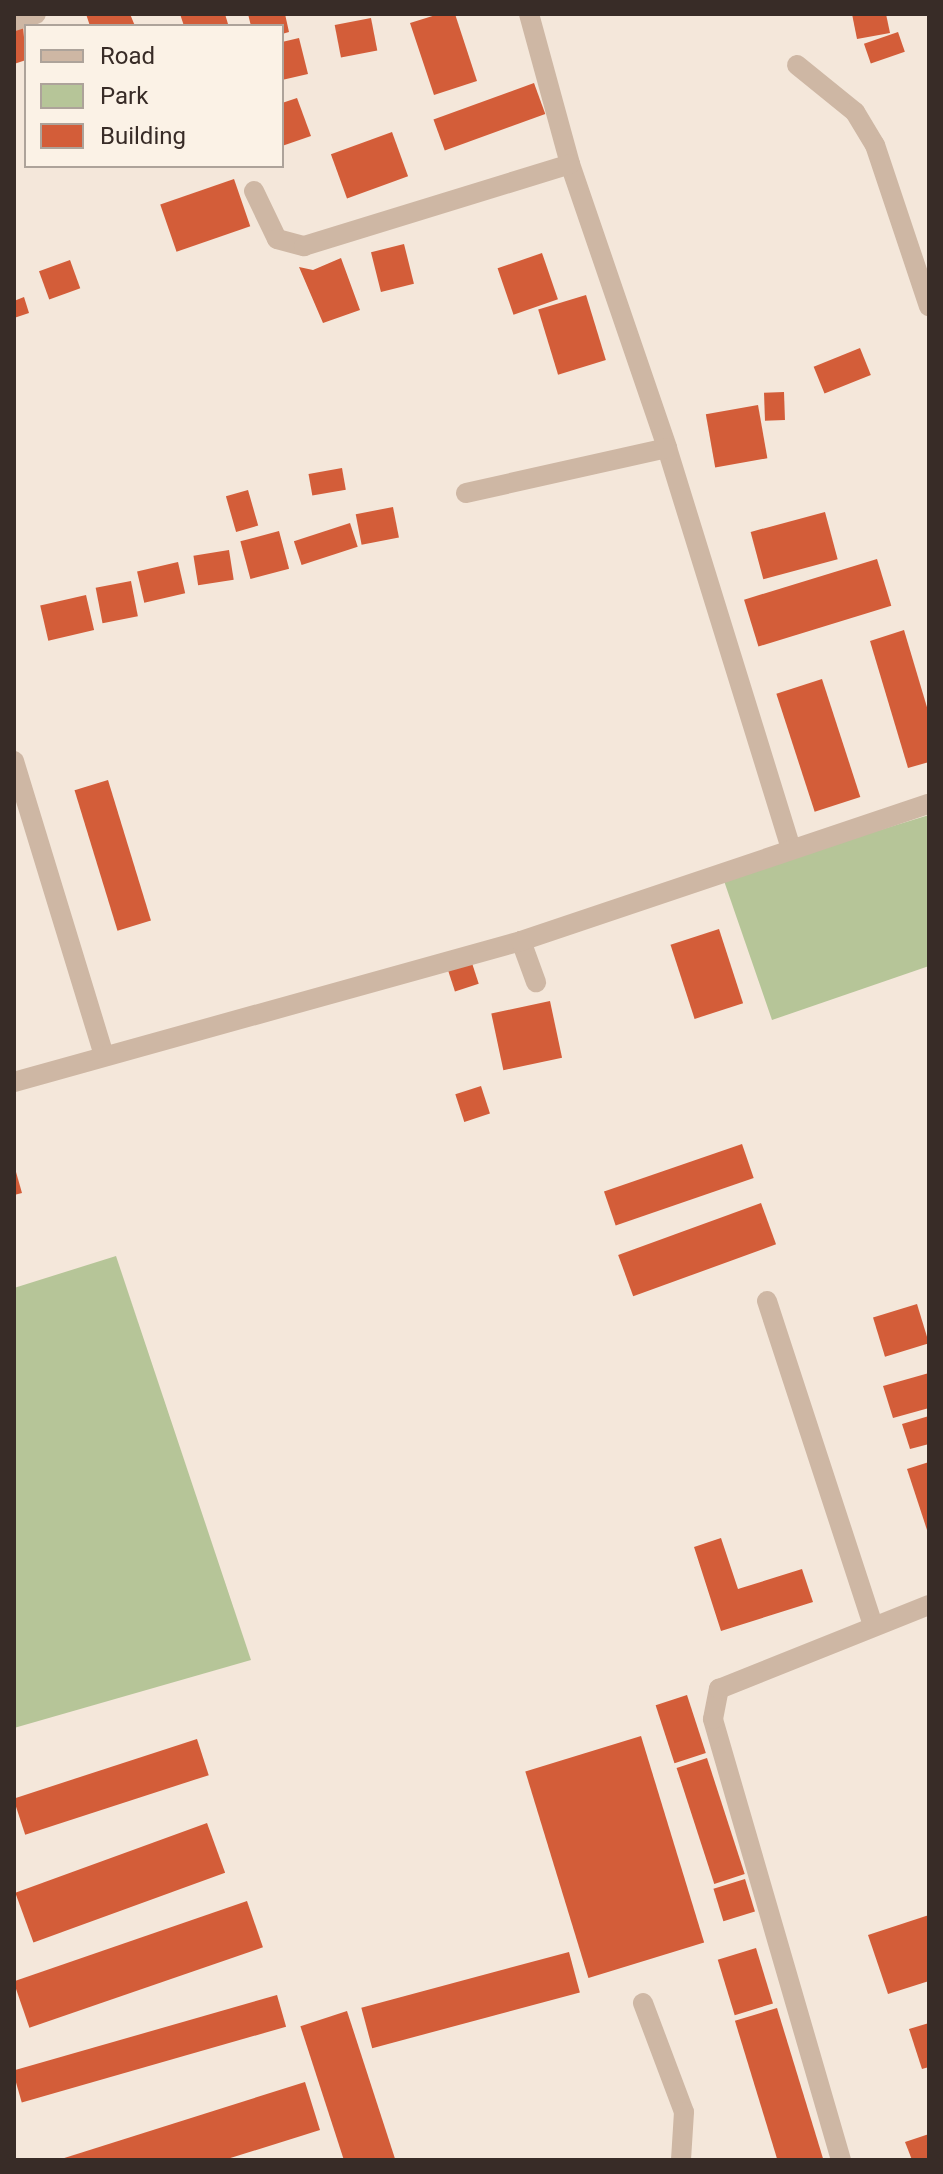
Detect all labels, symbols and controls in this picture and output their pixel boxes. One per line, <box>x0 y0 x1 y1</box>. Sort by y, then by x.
legend <box>24 24 284 168</box>
text: Road <box>100 42 155 70</box>
text: Park <box>100 82 148 110</box>
text: Building <box>100 122 186 150</box>

